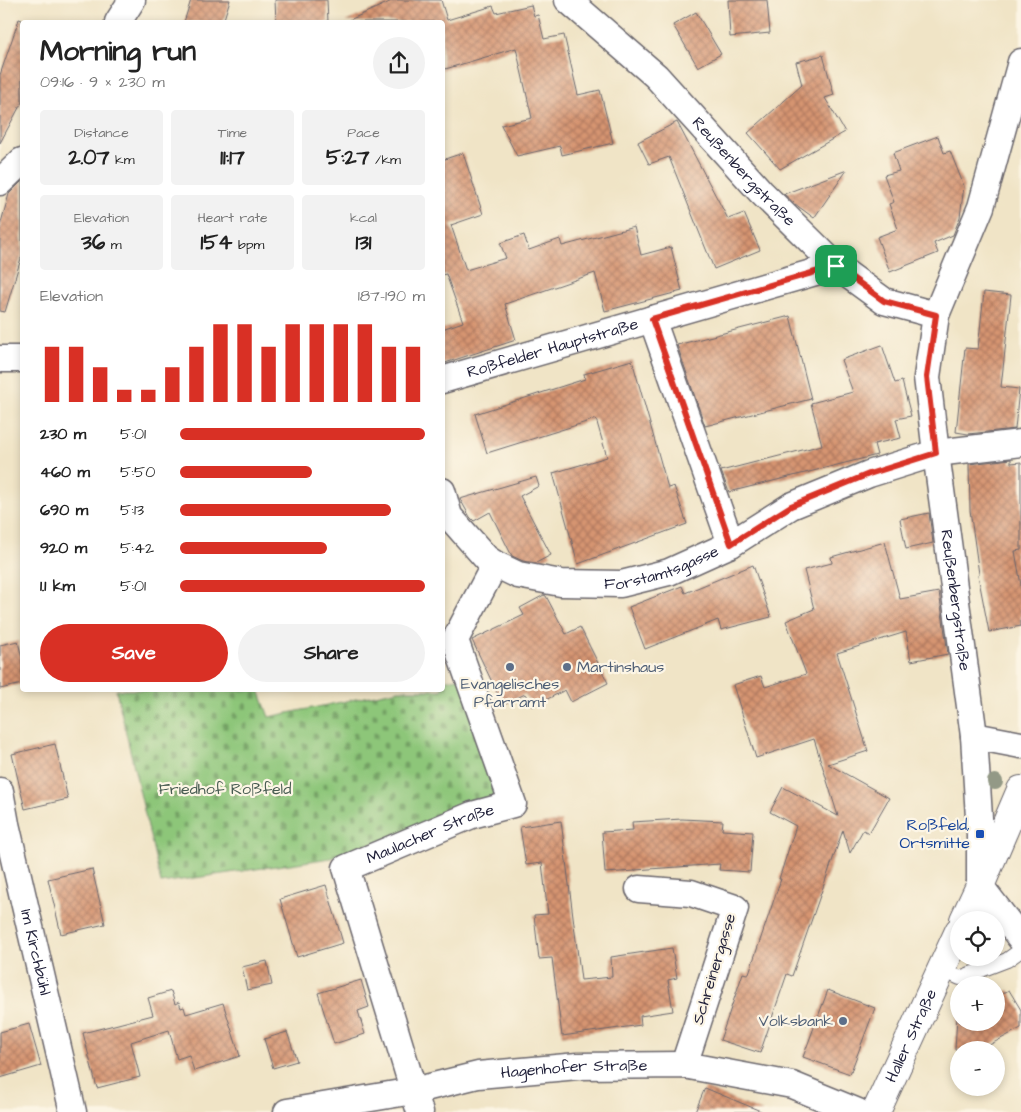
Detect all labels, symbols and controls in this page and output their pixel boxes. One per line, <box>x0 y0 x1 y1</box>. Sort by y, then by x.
text: Morning run <box>40 32 196 71</box>
button: share <box>373 37 425 89</box>
text: 09:16 · 9 × 230 m <box>40 71 165 93</box>
street label: Reußenbergstraße <box>687 112 801 231</box>
text: Distance <box>74 123 129 143</box>
text: Time <box>218 123 247 143</box>
text: Pace <box>347 123 380 143</box>
text: 2.07 <box>68 143 110 172</box>
text: 11:17 <box>220 143 245 172</box>
text: 5:27 <box>326 143 369 172</box>
text: km <box>110 150 135 170</box>
text: /km <box>369 150 401 170</box>
text: Elevation <box>74 208 129 228</box>
text: Heart rate <box>197 208 268 228</box>
text: kcal <box>350 208 377 228</box>
text: 36 <box>81 228 105 257</box>
text: 154 <box>200 228 232 257</box>
text: 131 <box>355 228 372 257</box>
text: m <box>105 235 122 255</box>
text: bpm <box>232 235 265 255</box>
pin <box>815 245 857 287</box>
icon: arrive <box>822 252 850 280</box>
text: Elevation <box>40 285 103 307</box>
text: 187–190 m <box>358 285 425 307</box>
street label: Roßfelder Hauptstraße <box>464 313 641 383</box>
text: 230 m <box>40 423 86 445</box>
text: 5:01 <box>120 423 146 445</box>
text: 460 m <box>40 461 90 483</box>
text: 5:50 <box>120 461 155 483</box>
text: 690 m <box>40 499 88 521</box>
text: 5:13 <box>120 499 144 521</box>
street label: Reußenbergstraße <box>935 528 976 672</box>
text: 920 m <box>40 537 87 559</box>
text: 5:42 <box>120 537 154 559</box>
street label: Forstamtsgasse <box>604 540 722 595</box>
text: 1.1 km <box>40 575 75 597</box>
text: 5:01 <box>120 575 146 597</box>
button: Save <box>40 624 228 682</box>
button: Share <box>238 624 425 682</box>
place label: Martinshaus <box>577 656 664 678</box>
marker: Evangelisches Pfarramt <box>504 661 516 673</box>
marker: Martinshaus <box>561 661 573 673</box>
place label: Evangelisches Pfarramt <box>461 673 559 713</box>
park label: Friedhof Roßfeld <box>159 778 291 800</box>
street label: Maulacher Straße <box>363 799 497 869</box>
place label: Roßfeld, Ortsmitte <box>899 814 970 854</box>
marker: Roßfeld, Ortsmitte <box>974 828 986 840</box>
street label: Im Kirchbühl <box>15 907 56 997</box>
street label: Schreinergasse <box>687 911 742 1027</box>
map controls <box>950 911 1005 1096</box>
button: locate <box>950 911 1005 966</box>
button: + <box>950 976 1005 1031</box>
street label: Haller Straße <box>880 985 942 1086</box>
place label: Volksbank <box>759 1010 833 1032</box>
marker: Volksbank <box>837 1015 849 1027</box>
button: − <box>950 1041 1005 1096</box>
street label: Hagenhofer Straße <box>500 1054 648 1084</box>

